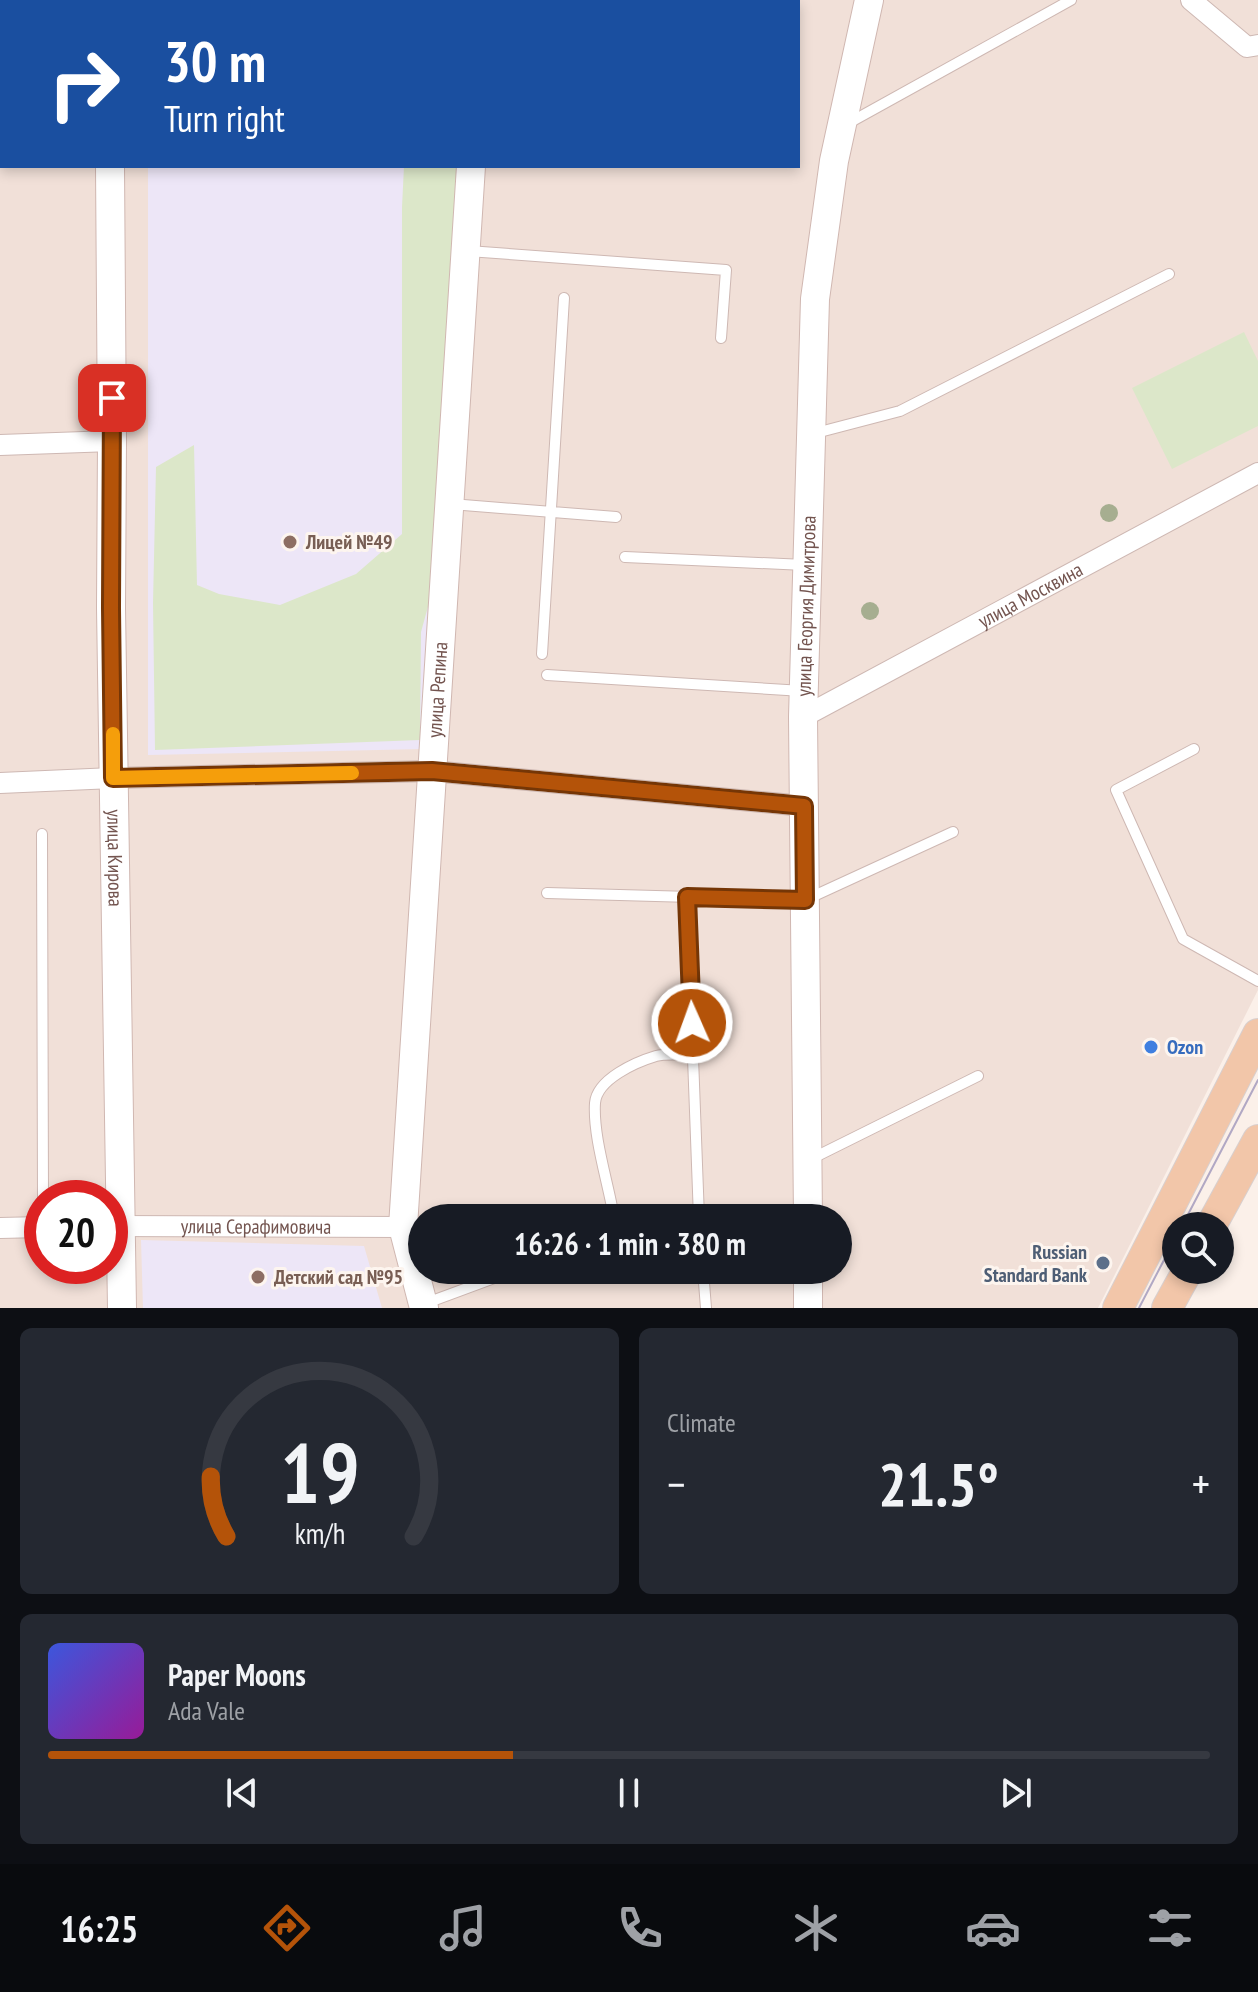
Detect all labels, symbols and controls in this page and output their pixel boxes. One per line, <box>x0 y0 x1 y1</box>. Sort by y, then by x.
text: 30 m <box>164 25 266 97</box>
icon: right <box>32 32 136 136</box>
text: Turn right <box>164 95 285 142</box>
pin <box>78 364 146 432</box>
icon: arrive <box>90 376 134 420</box>
street label: улица Георгия Димитрова <box>791 515 822 697</box>
place label: Лицей №49 <box>305 529 393 555</box>
marker: Лицей №49 <box>281 533 299 551</box>
street label: улица Москвина <box>974 556 1087 634</box>
street label: улица Репина <box>421 641 453 739</box>
street label: улица Кирова <box>101 809 129 907</box>
position arrow <box>650 981 734 1065</box>
place label: Ozon <box>1167 1034 1203 1060</box>
marker: Ozon <box>1142 1038 1160 1056</box>
speed limit sign: 20 <box>24 1180 128 1284</box>
map controls <box>1162 1212 1234 1284</box>
button: search <box>1162 1212 1234 1284</box>
street label: улица Серафимовича <box>181 1213 331 1240</box>
text: 16:26 · 1 min · 380 m <box>514 1224 746 1263</box>
place label: Russian Standard Bank <box>984 1239 1088 1288</box>
marker: Russian Standard Bank <box>1094 1254 1112 1272</box>
place label: Детский сад №95 <box>274 1264 403 1290</box>
marker: Детский сад №95 <box>249 1268 267 1286</box>
text: Climate <box>667 1406 736 1439</box>
text: 19 <box>280 1418 359 1526</box>
text: 21.5° <box>878 1445 999 1523</box>
text: − <box>667 1455 685 1512</box>
text: + <box>1192 1455 1210 1512</box>
text: km/h <box>294 1515 345 1552</box>
text: Paper Moons <box>168 1655 306 1694</box>
text: Ada Vale <box>168 1694 245 1727</box>
icon: previous <box>220 1771 264 1815</box>
icon: pause <box>607 1771 651 1815</box>
icon: next <box>994 1771 1038 1815</box>
icon: directions <box>259 1900 315 1956</box>
icon: music <box>435 1900 491 1956</box>
icon: phone <box>612 1900 668 1956</box>
icon: climate <box>788 1900 844 1956</box>
icon: car <box>965 1900 1021 1956</box>
icon: filters <box>1142 1900 1198 1956</box>
text: 16:25 <box>60 1905 138 1952</box>

